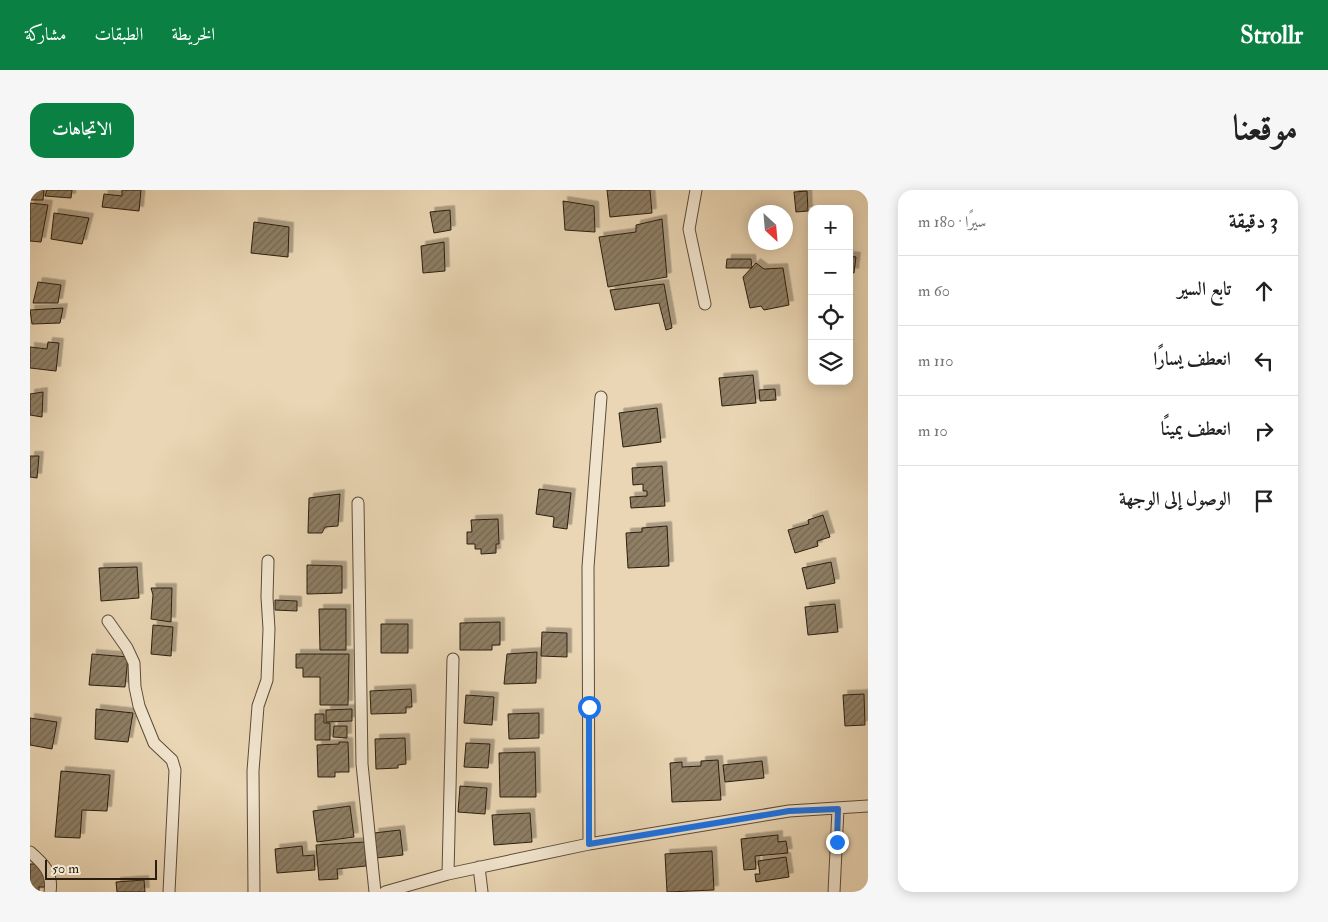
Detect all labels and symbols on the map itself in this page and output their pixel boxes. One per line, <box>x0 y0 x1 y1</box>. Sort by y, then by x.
north arrow <box>748 205 793 250</box>
route start <box>578 696 601 719</box>
route end <box>826 831 849 854</box>
scale bar <box>45 857 158 880</box>

